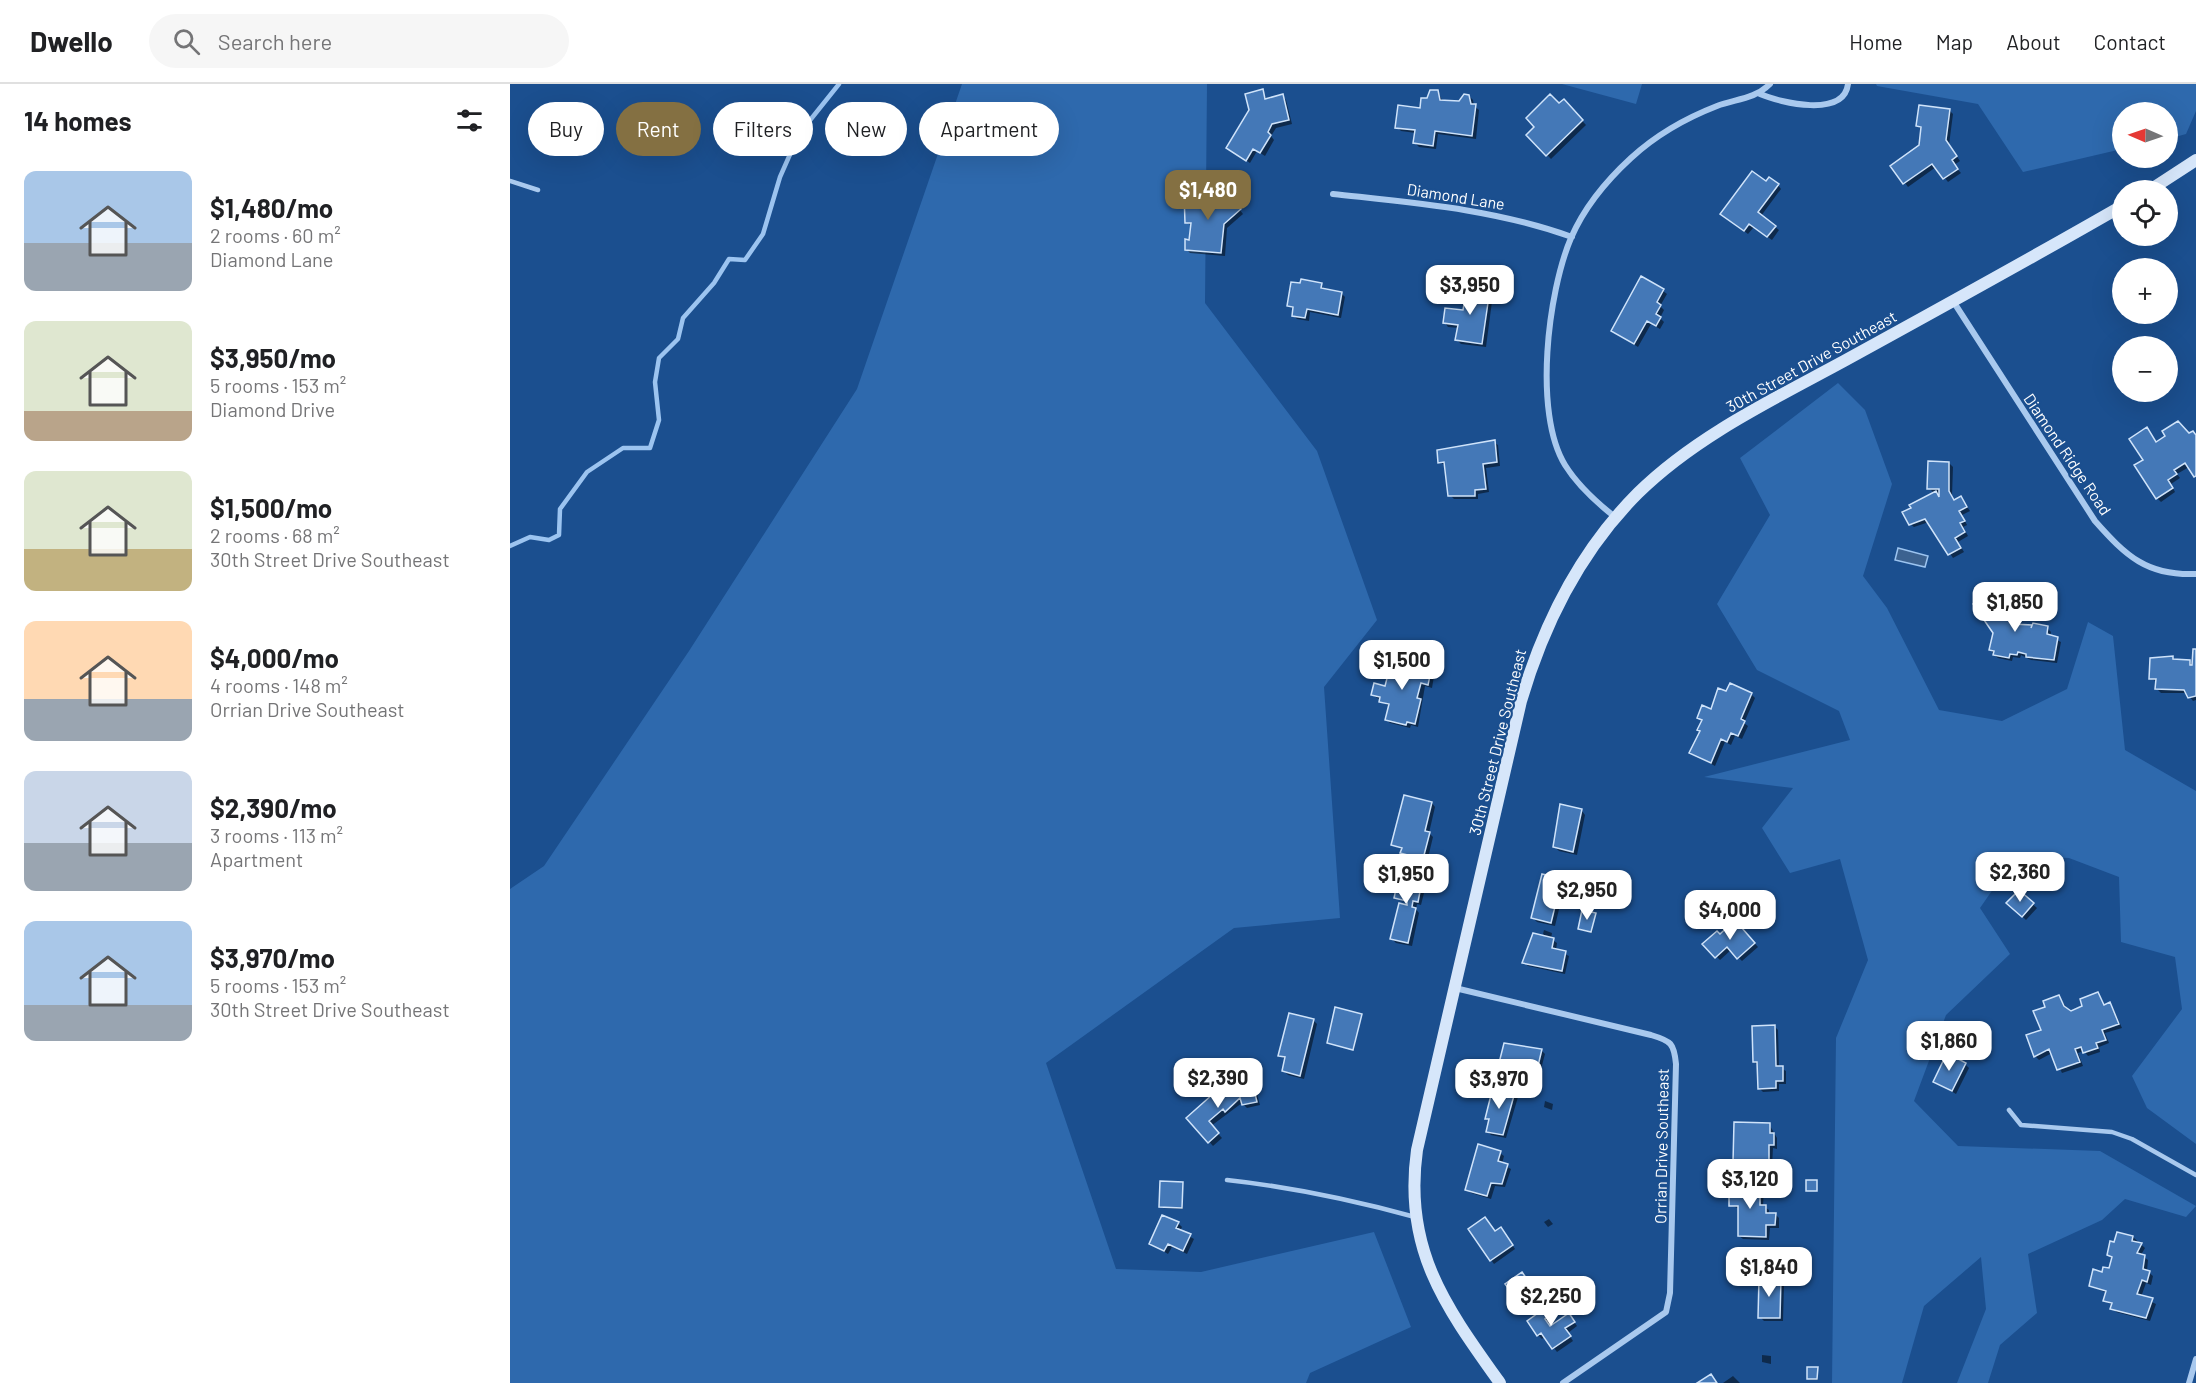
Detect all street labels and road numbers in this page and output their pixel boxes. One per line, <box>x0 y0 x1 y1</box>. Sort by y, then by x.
street label: Diamond Lane <box>1406 179 1506 213</box>
street label: 30th Street Drive Southeast <box>1723 306 1899 416</box>
street label: Diamond Ridge Road <box>2020 390 2116 518</box>
street label: 30th Street Drive Southeast <box>1465 647 1529 837</box>
street label: Orrian Drive Southeast <box>1650 1068 1672 1224</box>

